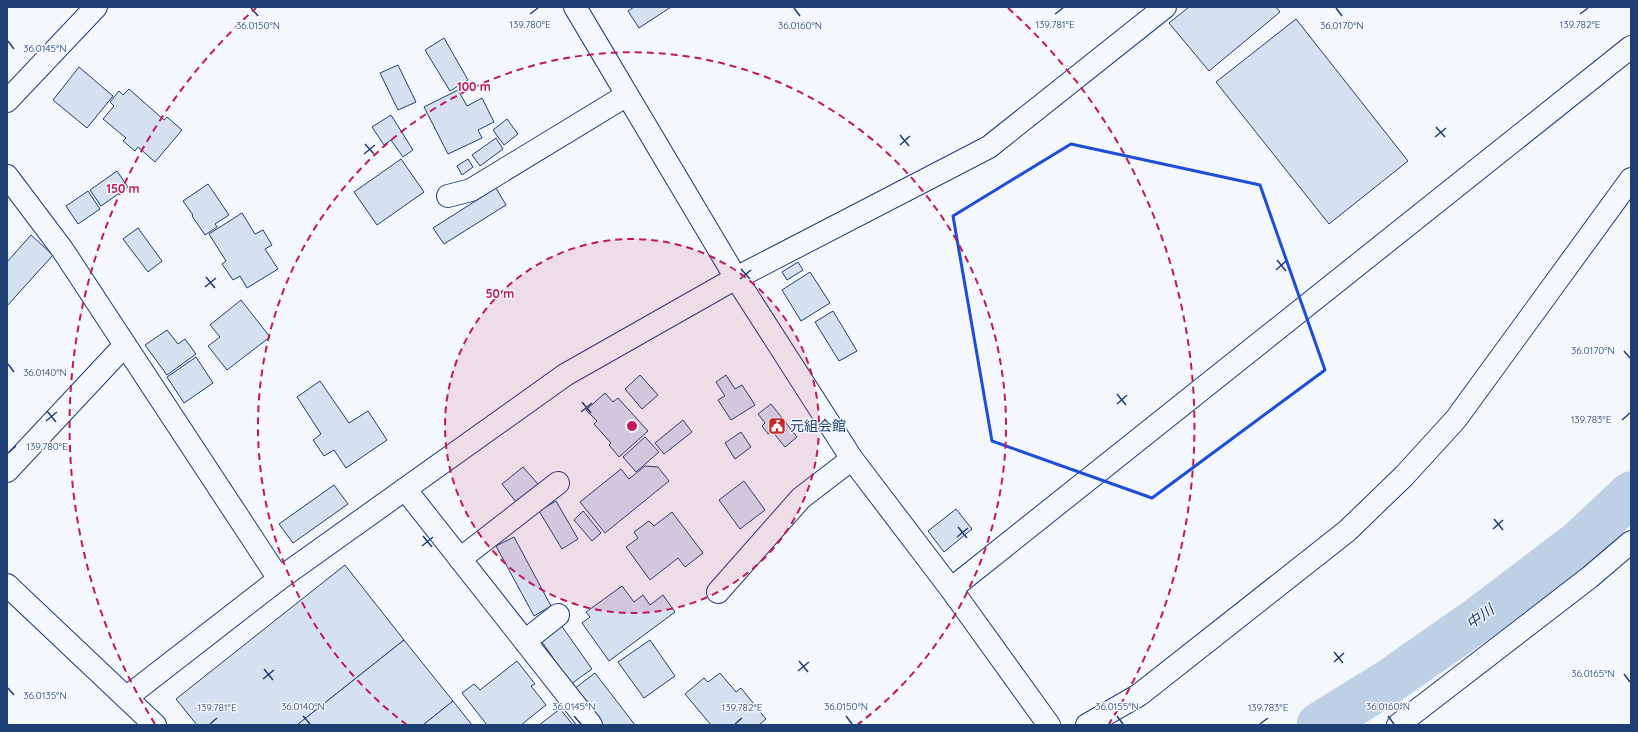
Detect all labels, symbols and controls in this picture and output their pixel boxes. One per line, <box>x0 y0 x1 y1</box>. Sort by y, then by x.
text: 139.780°E <box>509 18 551 31</box>
text: 139.781°E <box>1035 18 1075 31</box>
text: 139.782°E <box>1560 18 1601 31</box>
text: 36.0150°N <box>236 19 280 32</box>
text: 36.0160°N <box>778 19 822 32</box>
text: 36.0170°N <box>1320 19 1364 32</box>
text: 36.0145°N <box>23 42 67 55</box>
text: 100 m <box>457 79 491 94</box>
text: 150 m <box>106 181 140 196</box>
text: 50 m <box>486 286 514 301</box>
text: 36.0170°N <box>1571 344 1615 357</box>
text: 36.0140°N <box>23 366 67 379</box>
text: 139.783°E <box>1571 413 1612 426</box>
public building icon: 元組会館 <box>767 416 787 436</box>
place label: 元組会館 <box>790 417 846 435</box>
centre of rings <box>625 419 639 433</box>
text: 139.780°E <box>26 440 68 453</box>
water label: 中川 <box>1462 599 1499 633</box>
text: 36.0165°N <box>1571 667 1615 680</box>
text: 36.0135°N <box>23 689 67 702</box>
text: 36.0140°N <box>281 700 325 713</box>
text: 36.0145°N <box>552 700 596 713</box>
text: 36.0150°N <box>824 700 868 713</box>
text: 36.0155°N <box>1095 700 1139 713</box>
text: 36.0160°N <box>1366 700 1410 713</box>
text: 139.781°E <box>197 701 237 714</box>
text: 139.782°E <box>722 701 763 714</box>
text: 139.783°E <box>1248 701 1289 714</box>

